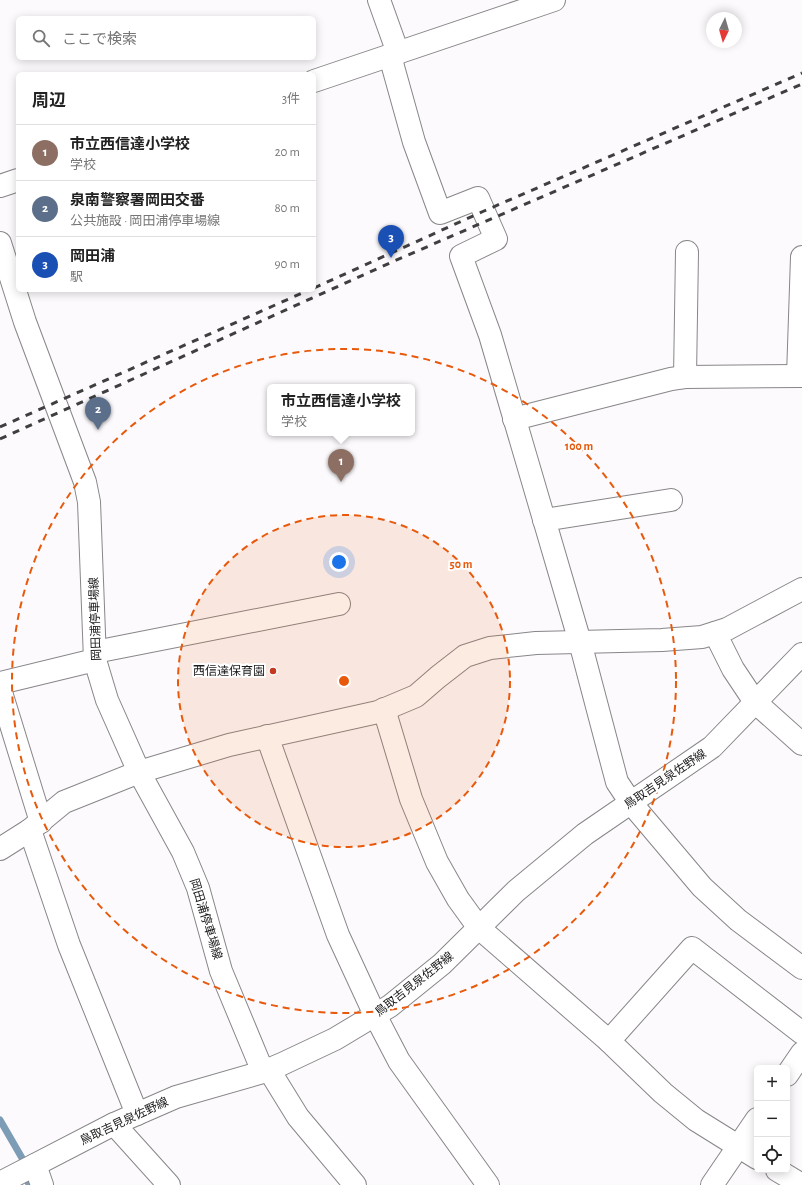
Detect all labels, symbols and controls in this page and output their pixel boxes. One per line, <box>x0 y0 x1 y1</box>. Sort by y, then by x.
north arrow <box>706 12 742 48</box>
search box <box>16 16 316 60</box>
icon: search <box>30 27 52 49</box>
text: ここで検索 <box>62 32 137 47</box>
text: 周辺 <box>32 92 66 109</box>
text: 3件 <box>282 93 300 106</box>
text: 市立西信達小学校 <box>70 137 190 152</box>
text: 1 <box>43 146 47 159</box>
text: 20 m <box>275 146 300 159</box>
text: 学校 <box>70 159 96 172</box>
text: 泉南警察署岡田交番 <box>70 193 205 208</box>
text: 2 <box>42 202 48 215</box>
text: 80 m <box>274 202 300 215</box>
text: 公共施設 · 岡田浦停車場線 <box>70 215 220 228</box>
pin: 3 <box>378 225 404 258</box>
text: 岡田浦 <box>70 249 115 264</box>
text: 3 <box>42 258 48 271</box>
text: 90 m <box>274 258 300 271</box>
text: 駅 <box>70 271 83 284</box>
popup <box>267 384 415 436</box>
text: 市立西信達小学校 <box>281 394 401 409</box>
pin: 2 <box>85 397 111 430</box>
text: 学校 <box>281 416 307 429</box>
text: 100 m <box>565 440 593 452</box>
pin: 1 <box>328 449 354 482</box>
your location <box>329 552 349 572</box>
text: 50 m <box>450 558 473 570</box>
street label: 岡田浦停車場線 <box>87 577 102 661</box>
place label: 西信達保育園 <box>193 664 265 677</box>
marker: 西信達保育園 <box>268 666 278 676</box>
centre of rings <box>337 674 351 688</box>
street label: 鳥取吉見泉佐野線 <box>621 746 708 811</box>
street label: 岡田浦停車場線 <box>188 877 225 961</box>
street label: 鳥取吉見泉佐野線 <box>372 949 456 1018</box>
map controls <box>754 1065 790 1173</box>
button: + <box>754 1065 790 1101</box>
street label: 鳥取吉見泉佐野線 <box>78 1094 170 1147</box>
button: − <box>754 1101 790 1137</box>
button: locate <box>754 1137 790 1173</box>

